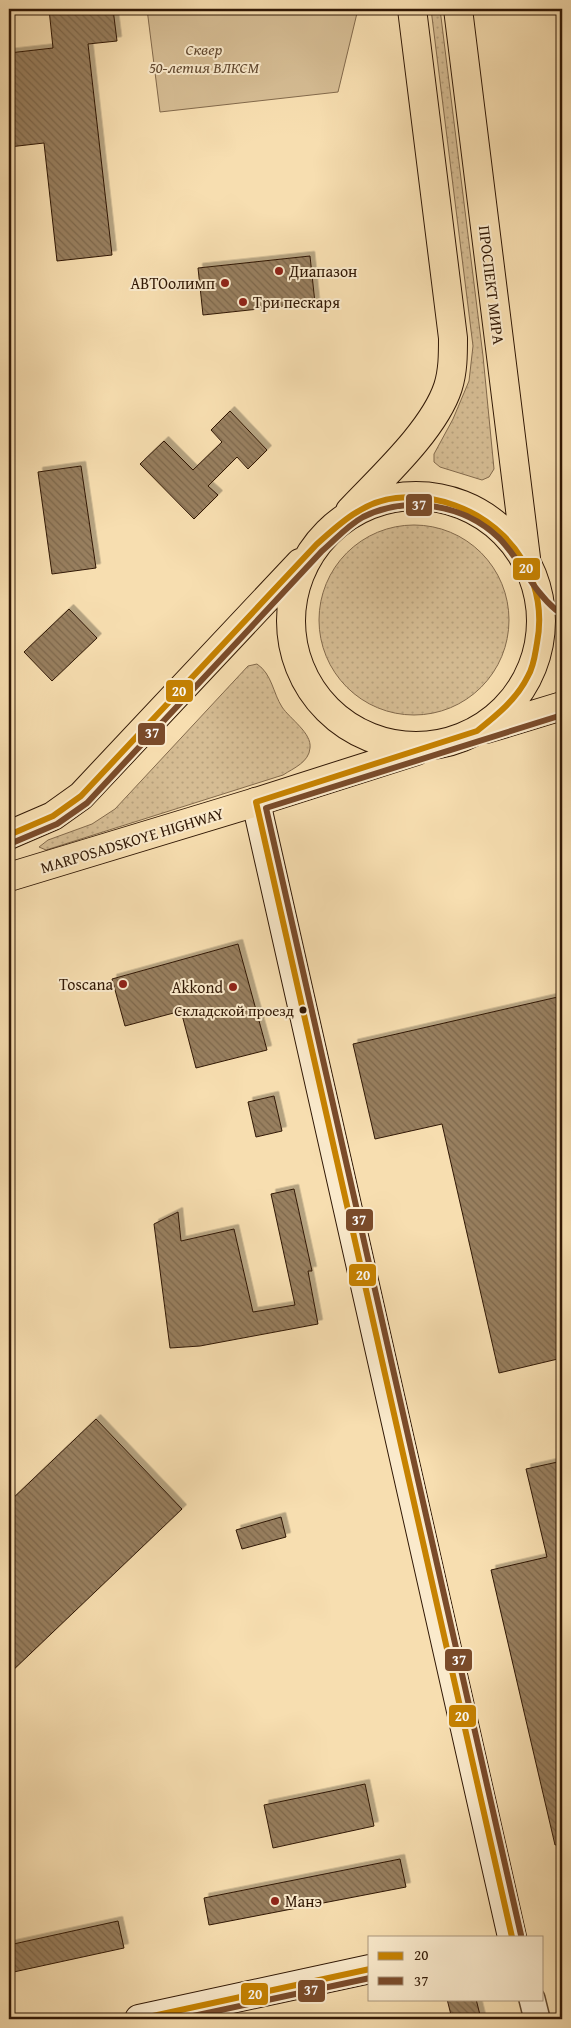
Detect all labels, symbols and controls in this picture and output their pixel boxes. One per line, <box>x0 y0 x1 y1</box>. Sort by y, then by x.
park label: Сквер 50-летия ВЛКСМ <box>149 37 259 79</box>
street label: ПРОСПЕКТ МИРА <box>473 224 511 346</box>
place label: Диапазон <box>288 259 357 283</box>
marker: Диапазон <box>273 265 285 277</box>
place label: АВТОолимп <box>131 271 215 295</box>
marker: АВТОолимп <box>219 277 231 289</box>
place label: Три пескаря <box>253 290 340 314</box>
marker: Три пескаря <box>237 296 249 308</box>
line badge: 37 <box>405 493 433 517</box>
text: 37 <box>412 495 426 515</box>
line badge: 20 <box>512 557 541 581</box>
text: 20 <box>519 558 533 578</box>
line badge: 20 <box>165 679 194 703</box>
text: 20 <box>172 681 186 701</box>
line badge: 37 <box>137 722 166 746</box>
text: 37 <box>145 723 159 743</box>
street label: MARPOSADSKOYE HIGHWAY <box>37 801 227 879</box>
place label: Toscana <box>59 972 113 996</box>
place label: Akkond <box>172 975 223 999</box>
marker: Toscana <box>117 978 129 990</box>
marker: Akkond <box>227 981 239 993</box>
place label: Складской проезд <box>174 1000 294 1021</box>
marker: Складской проезд <box>298 1005 308 1015</box>
line badge: 37 <box>345 1208 374 1232</box>
text: 37 <box>352 1210 366 1230</box>
line badge: 20 <box>348 1263 377 1287</box>
text: 20 <box>356 1265 370 1285</box>
line badge: 37 <box>444 1648 473 1672</box>
text: 37 <box>452 1650 466 1670</box>
line badge: 20 <box>448 1704 477 1728</box>
text: 20 <box>455 1706 469 1726</box>
place label: Манэ <box>285 1889 322 1913</box>
marker: Манэ <box>269 1895 281 1907</box>
legend <box>368 1936 544 2000</box>
text: 20 <box>414 1944 428 1965</box>
text: 37 <box>414 1970 428 1991</box>
line badge: 37 <box>297 1979 326 2003</box>
text: 37 <box>304 1980 318 2000</box>
line badge: 20 <box>240 1982 269 2006</box>
text: 20 <box>248 1984 262 2004</box>

